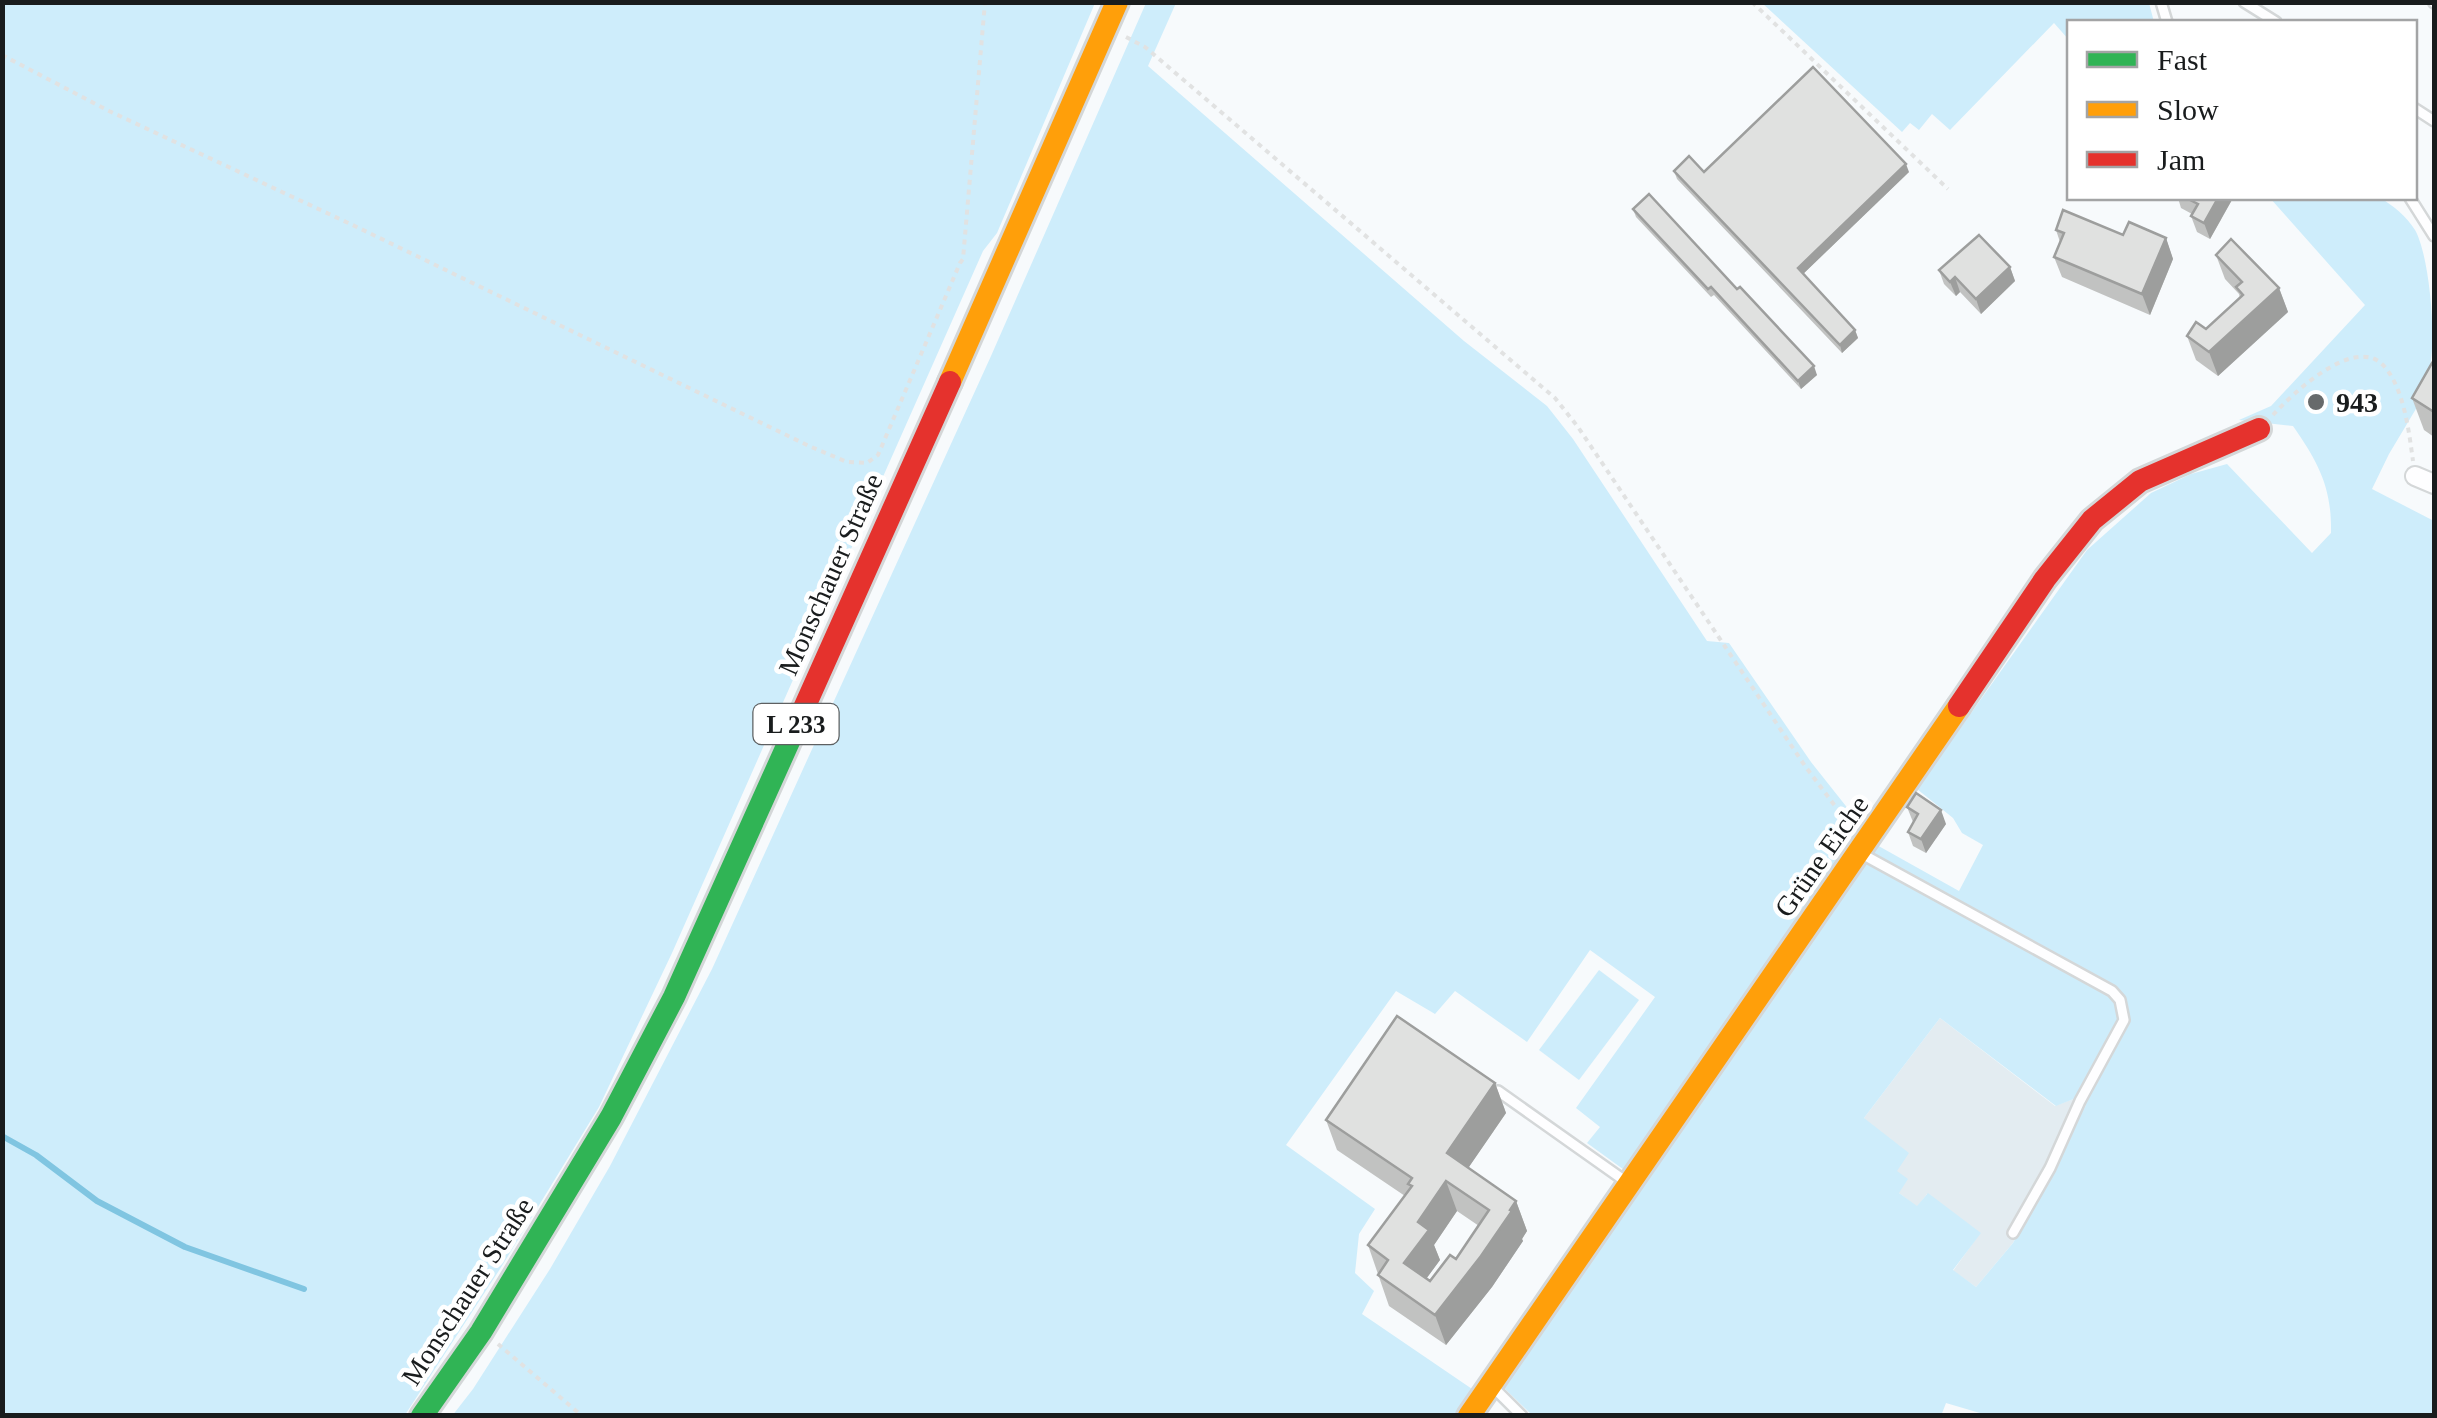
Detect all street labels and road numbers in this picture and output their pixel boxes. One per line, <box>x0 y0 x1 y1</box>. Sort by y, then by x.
street label: Monschauer Straße <box>772 469 889 680</box>
road number: L 233 <box>754 704 838 744</box>
street label: Grüne Eiche <box>1768 790 1874 923</box>
street label: Monschauer Straße <box>395 1192 539 1391</box>

